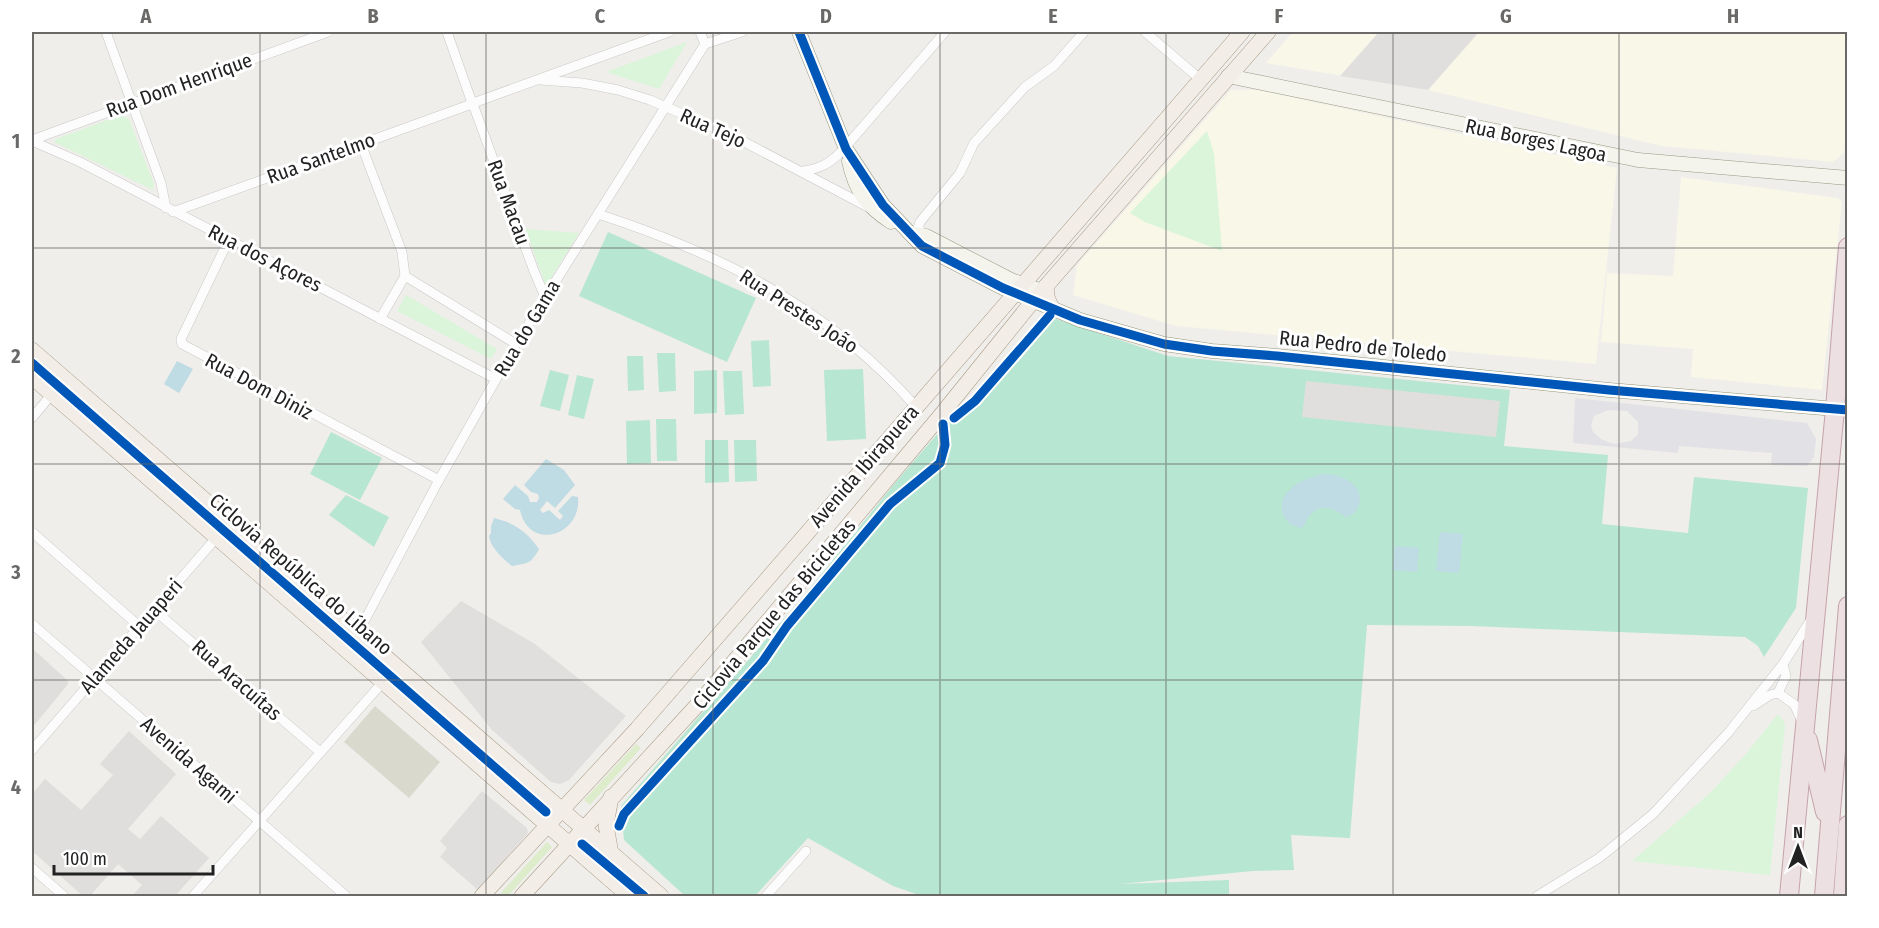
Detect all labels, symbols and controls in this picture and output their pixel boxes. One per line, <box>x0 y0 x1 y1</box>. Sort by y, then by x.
text: A <box>140 4 153 28</box>
text: B <box>367 4 379 28</box>
text: C <box>595 4 606 28</box>
text: D <box>820 4 832 28</box>
text: E <box>1048 4 1058 28</box>
text: F <box>1275 4 1284 28</box>
text: G <box>1500 4 1512 28</box>
text: H <box>1727 4 1739 28</box>
street label: Rua Dom Henrique <box>103 47 255 123</box>
street label: Rua Tejo <box>676 103 750 153</box>
street label: Rua Borges Lagoa <box>1463 113 1609 167</box>
street label: Rua Santelmo <box>264 127 378 189</box>
text: 1 <box>12 129 20 153</box>
street label: Rua Macau <box>483 156 535 248</box>
street label: Rua dos Açores <box>204 219 326 297</box>
street label: Rua Prestes João <box>735 264 863 358</box>
street label: Rua do Gama <box>489 275 565 381</box>
street label: Rua Pedro de Toledo <box>1278 325 1448 367</box>
text: 2 <box>10 344 21 368</box>
street label: Rua Dom Diniz <box>201 348 317 424</box>
street label: Avenida Ibirapuera <box>804 400 924 532</box>
street label: Ciclovia República do Líbano <box>205 488 397 660</box>
street label: Ciclovia Parque das Bicicletas <box>687 514 861 714</box>
text: 3 <box>10 560 21 584</box>
street label: Alameda Jauaperi <box>75 574 187 698</box>
street label: Rua Aracuítas <box>187 635 287 725</box>
street label: Avenida Agami <box>136 712 242 808</box>
text: 4 <box>11 775 21 799</box>
north arrow <box>1768 817 1828 877</box>
text: N <box>1793 823 1803 842</box>
scale bar <box>54 838 213 876</box>
text: 100 m <box>63 848 107 870</box>

